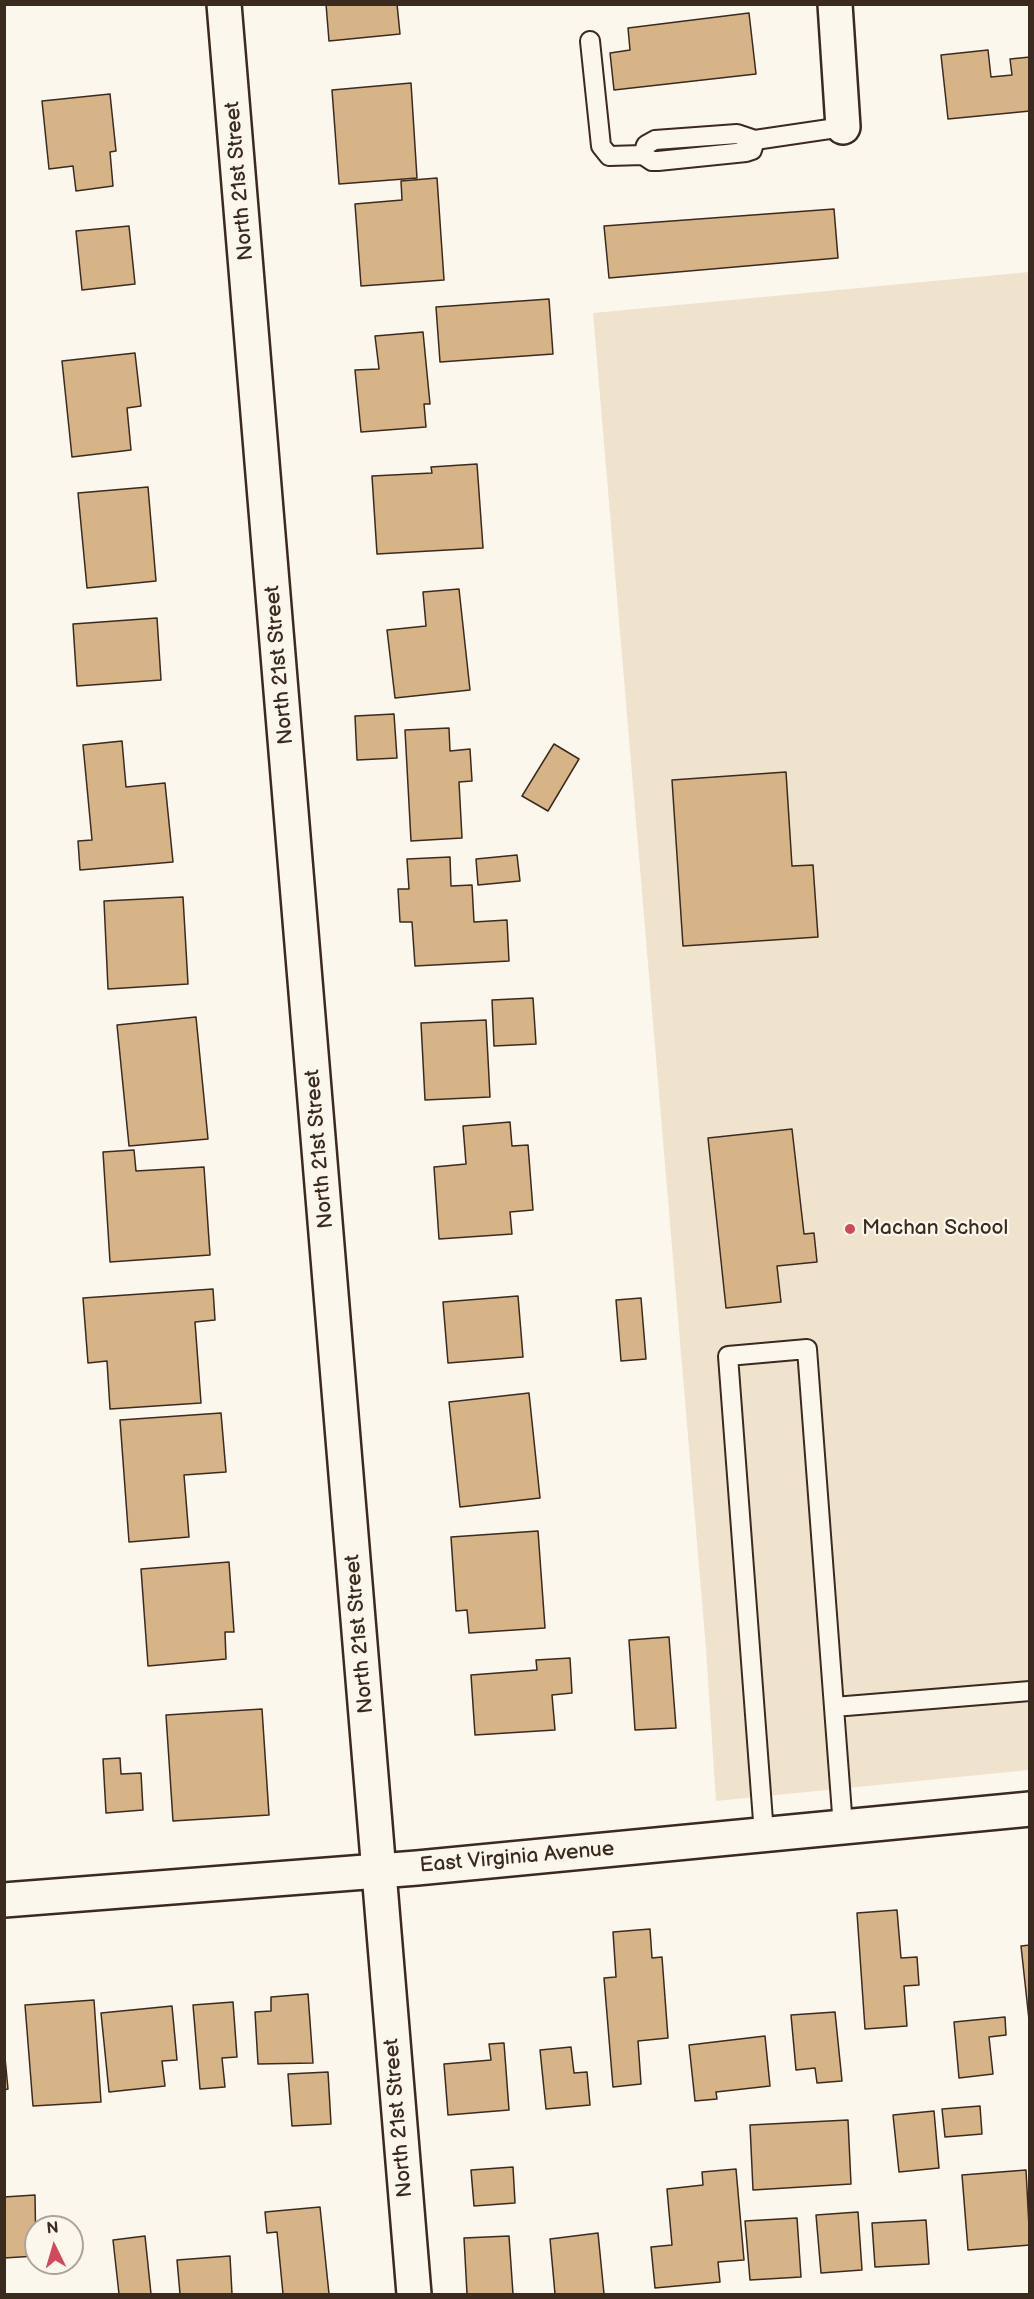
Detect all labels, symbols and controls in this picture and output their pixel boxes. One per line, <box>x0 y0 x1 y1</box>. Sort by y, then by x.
street label: North 21st Street <box>220 100 260 262</box>
street label: North 21st Street <box>260 584 300 746</box>
street label: North 21st Street <box>300 1068 340 1230</box>
place label: Machan School <box>862 1216 1008 1242</box>
marker: Machan School <box>843 1222 857 1236</box>
street label: North 21st Street <box>340 1553 380 1715</box>
street label: East Virginia Avenue <box>419 1837 615 1879</box>
street label: North 21st Street <box>379 2037 419 2199</box>
north arrow <box>24 2215 84 2275</box>
text: N <box>46 2219 59 2239</box>

